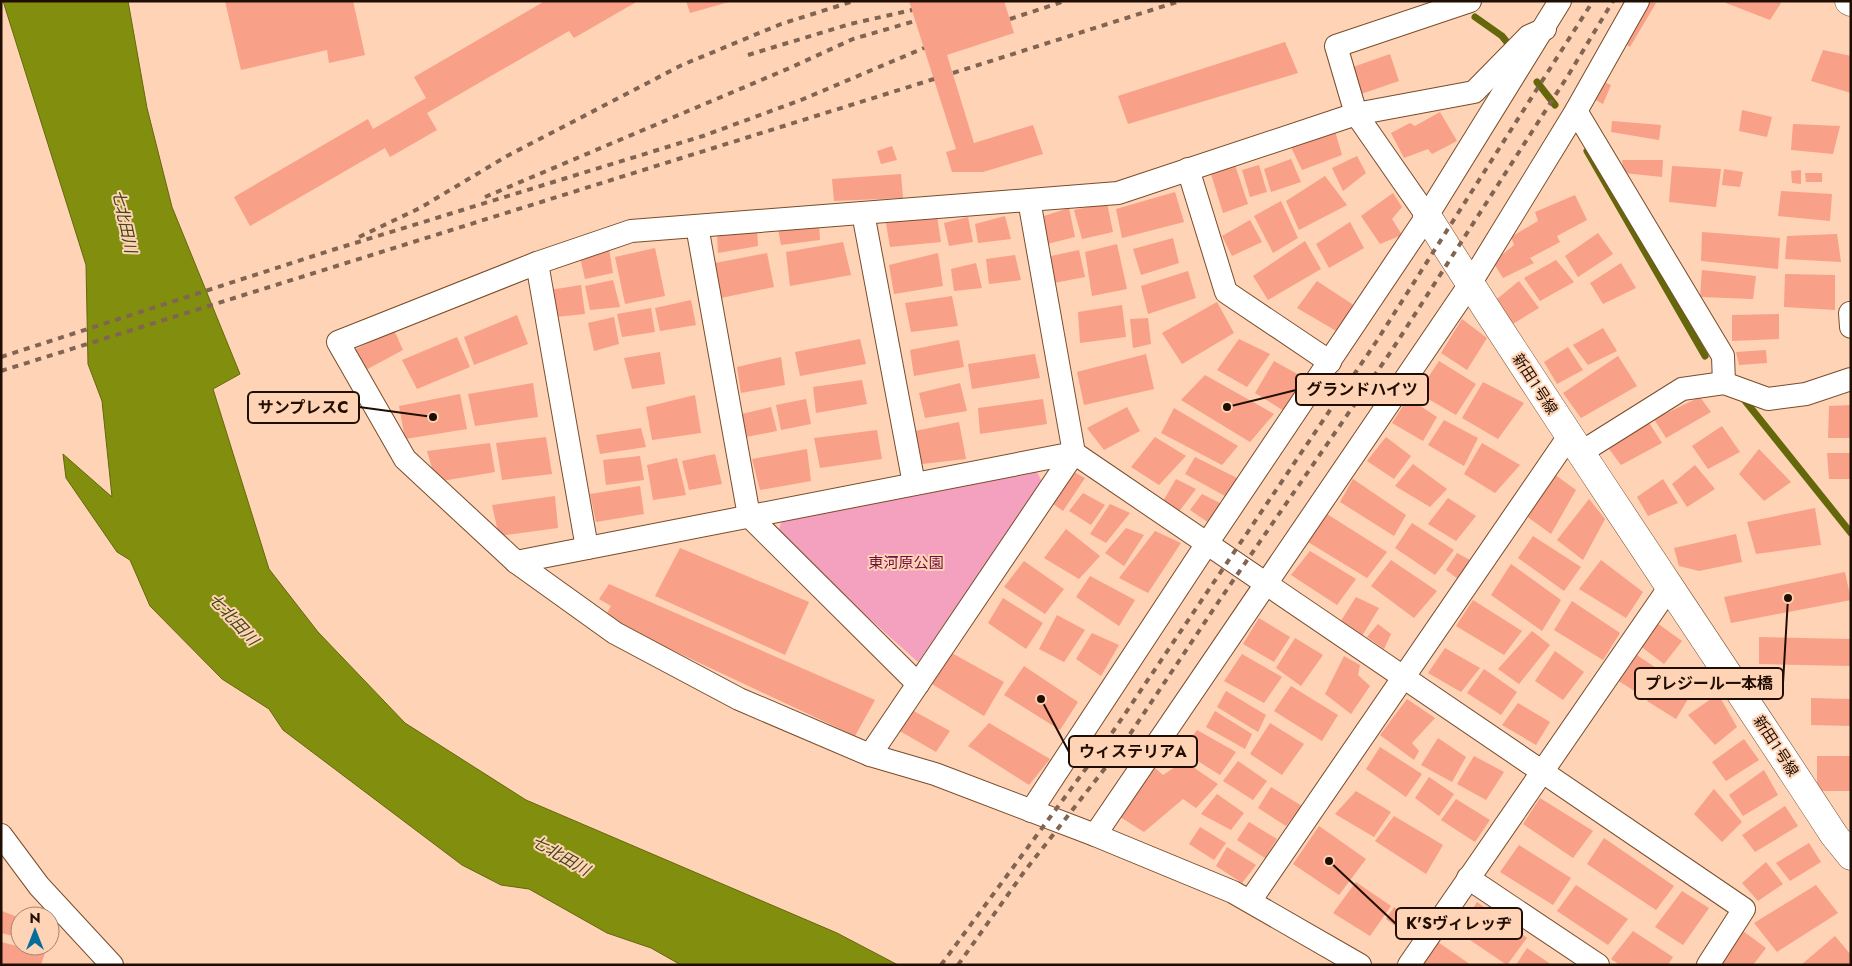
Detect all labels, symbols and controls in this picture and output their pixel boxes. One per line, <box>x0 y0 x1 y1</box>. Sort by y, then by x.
water label: 七北田川 <box>107 187 143 257</box>
street label: 新田１号線 <box>1507 349 1563 419</box>
callout: グランドハイツ <box>1296 374 1428 405</box>
text: グランドハイツ <box>1306 378 1418 401</box>
callout: サンプレスC <box>248 392 359 423</box>
text: サンプレスC <box>258 396 348 419</box>
park label: 東河原公園 <box>868 552 944 574</box>
water label: 七北田川 <box>203 588 265 652</box>
callout: プレジール一本橋 <box>1635 668 1783 699</box>
text: プレジール一本橋 <box>1645 672 1773 695</box>
street label: 新田１号線 <box>1748 711 1804 781</box>
callout: ウィステリアA <box>1069 736 1197 767</box>
text: ウィステリアA <box>1079 740 1187 763</box>
water label: 七北田川 <box>527 829 596 882</box>
north arrow <box>10 906 60 956</box>
text: N <box>29 908 41 928</box>
callout: K'Sヴィレッヂ <box>1396 908 1522 939</box>
text: K'Sヴィレッヂ <box>1406 912 1512 935</box>

